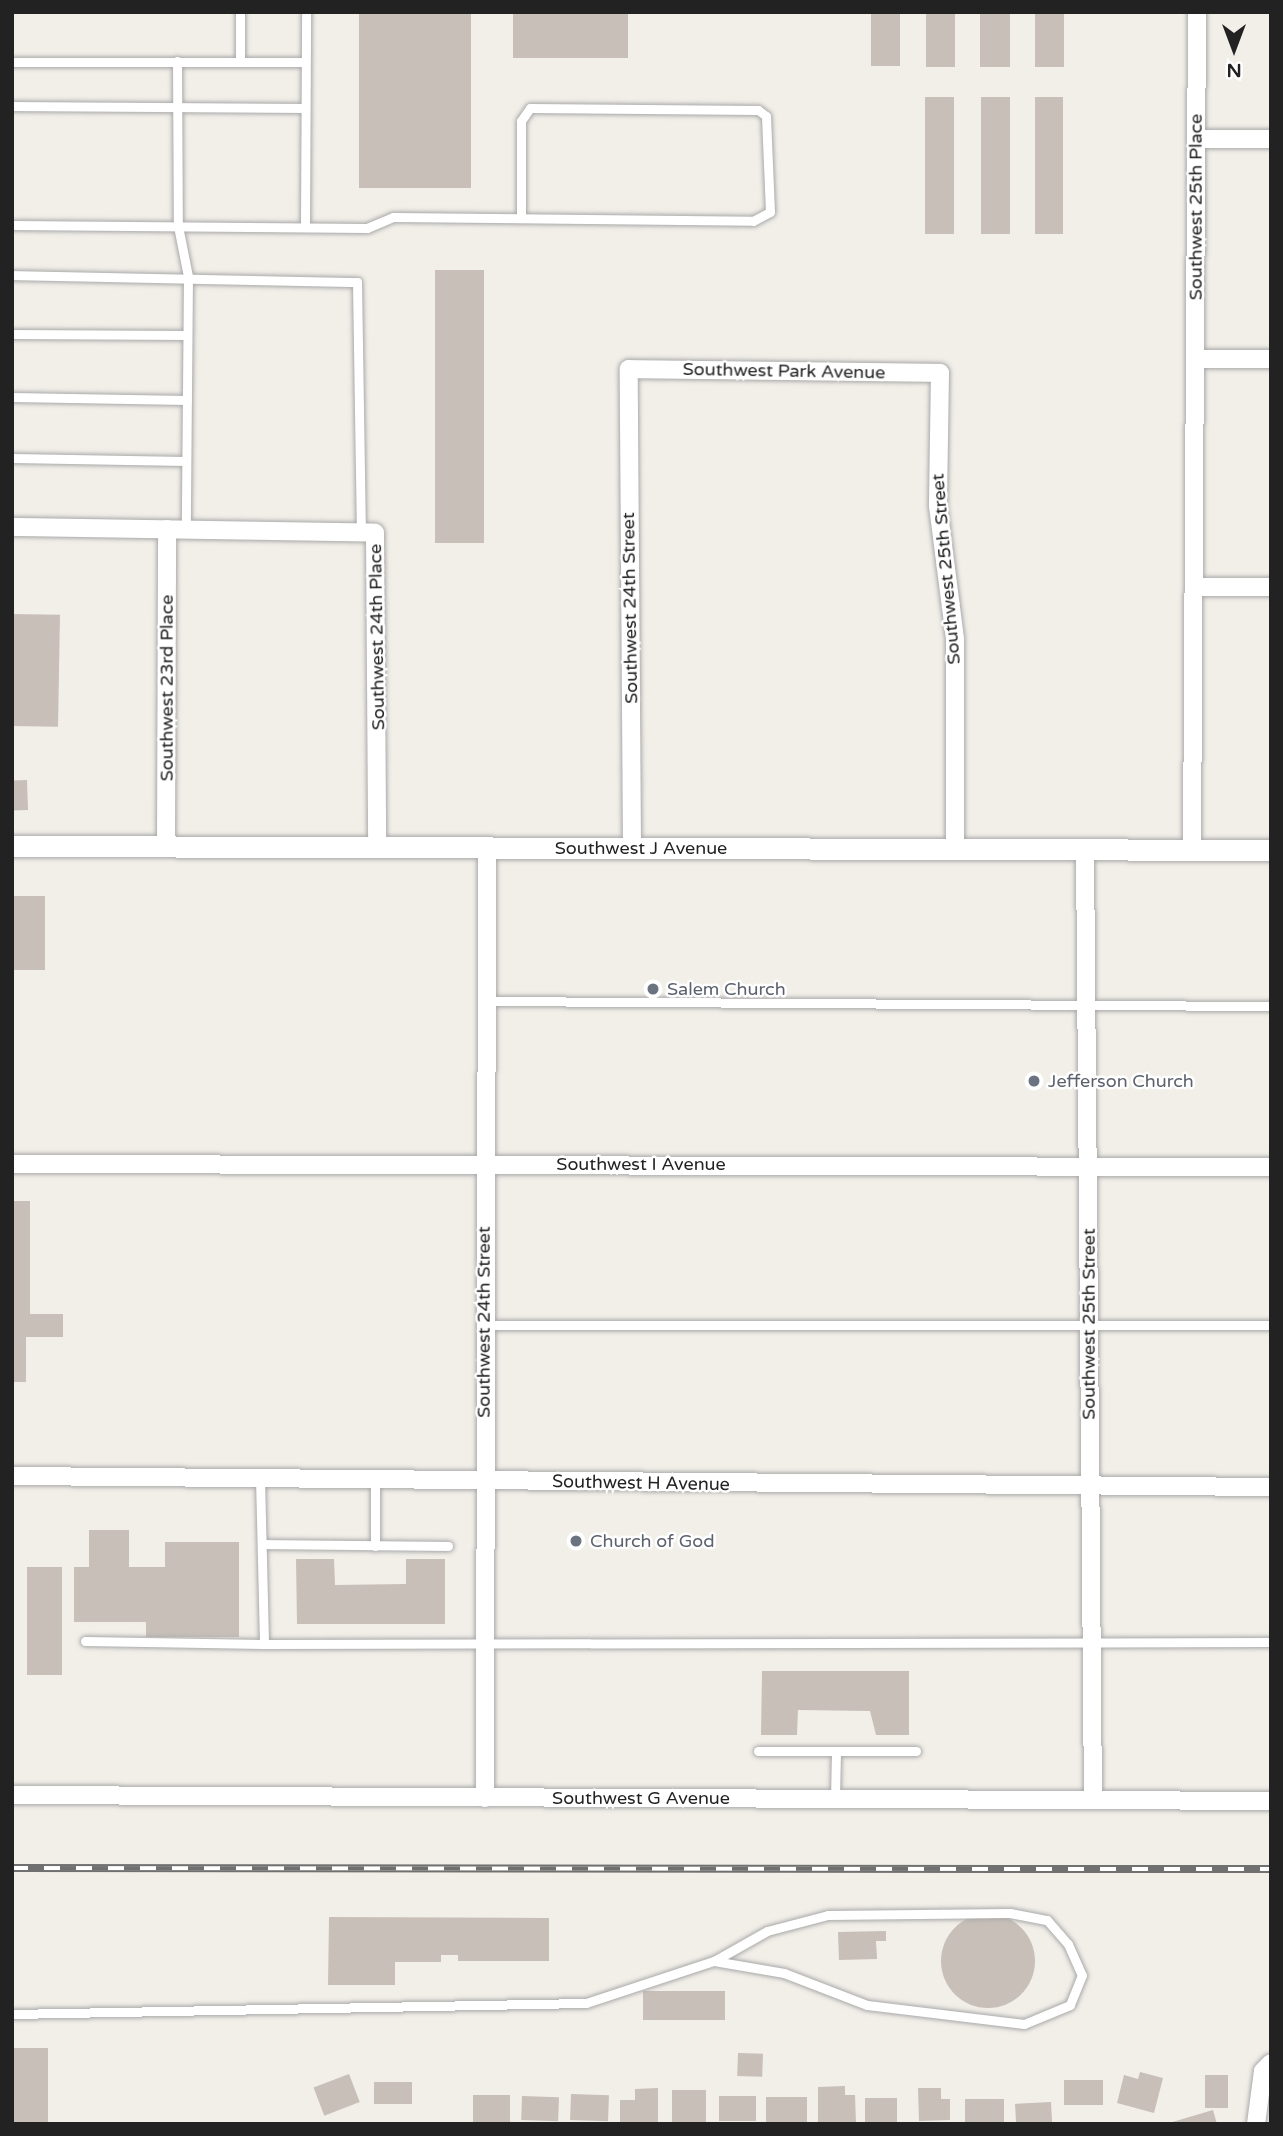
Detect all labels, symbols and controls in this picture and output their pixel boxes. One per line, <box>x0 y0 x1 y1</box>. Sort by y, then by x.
north arrow <box>1199 14 1269 84</box>
text: N <box>1226 59 1242 81</box>
street label: Southwest 25th Place <box>1185 114 1207 300</box>
street label: Southwest Park Avenue <box>682 358 886 384</box>
street label: Southwest 25th Street <box>927 473 965 665</box>
street label: Southwest 24th Street <box>618 512 642 704</box>
street label: Southwest 24th Place <box>365 544 389 730</box>
street label: Southwest 23rd Place <box>156 595 178 781</box>
street label: Southwest J Avenue <box>555 837 727 859</box>
place label: Salem Church <box>667 978 786 1000</box>
marker: Salem Church <box>645 981 661 997</box>
place label: Jefferson Church <box>1048 1070 1194 1092</box>
marker: Jefferson Church <box>1026 1073 1042 1089</box>
street label: Southwest I Avenue <box>556 1153 726 1175</box>
street label: Southwest 24th Street <box>473 1226 495 1418</box>
street label: Southwest 25th Street <box>1078 1228 1100 1420</box>
street label: Southwest H Avenue <box>552 1471 730 1495</box>
place label: Church of God <box>590 1530 715 1552</box>
marker: Church of God <box>568 1533 584 1549</box>
street label: Southwest G Avenue <box>552 1787 730 1809</box>

